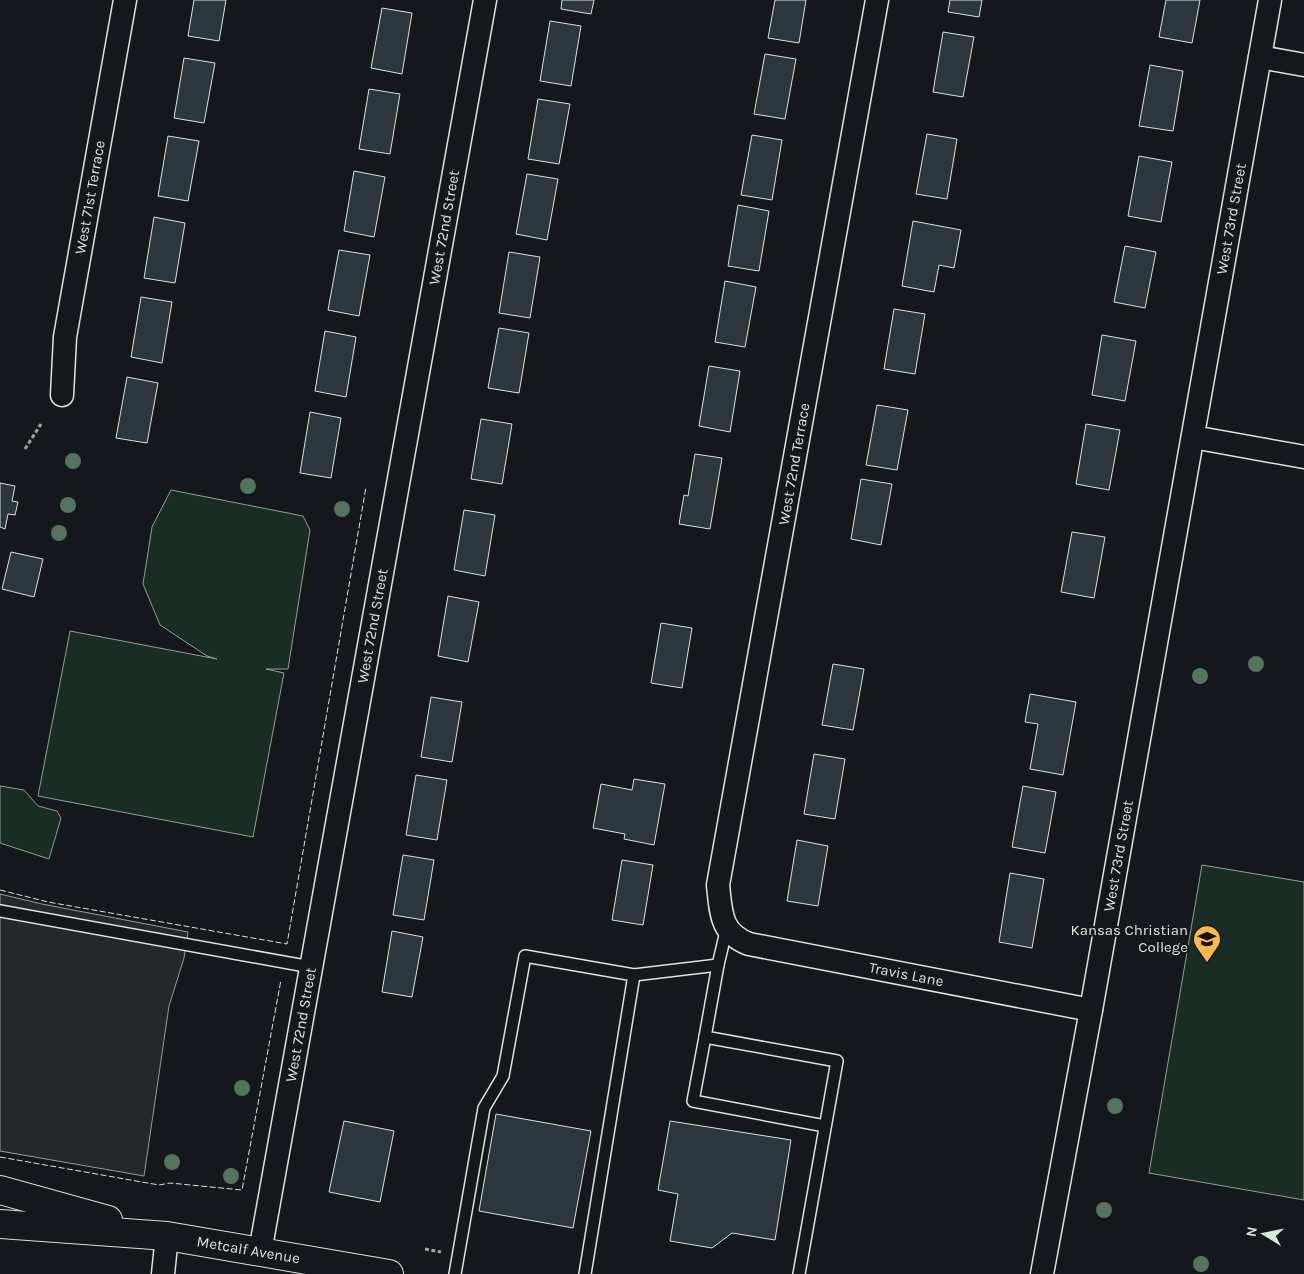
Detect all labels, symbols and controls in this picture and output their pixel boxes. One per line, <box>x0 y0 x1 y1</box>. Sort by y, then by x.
street label: West 71st Terrace <box>71 139 109 256</box>
street label: West 73rd Street <box>1213 161 1250 276</box>
street label: West 72nd Street <box>425 168 463 286</box>
street label: West 72nd Terrace <box>774 402 814 526</box>
street label: West 72nd Street <box>353 567 392 685</box>
street label: West 73rd Street <box>1100 798 1137 913</box>
place label: Kansas Christian College <box>1071 921 1188 956</box>
school or university icon: Kansas Christian College <box>1192 924 1222 963</box>
street label: Travis Lane <box>867 958 945 990</box>
street label: West 72nd Street <box>282 966 320 1083</box>
north arrow <box>1239 1209 1289 1259</box>
text: N <box>1242 1225 1261 1238</box>
street label: Metcalf Avenue <box>195 1232 301 1268</box>

